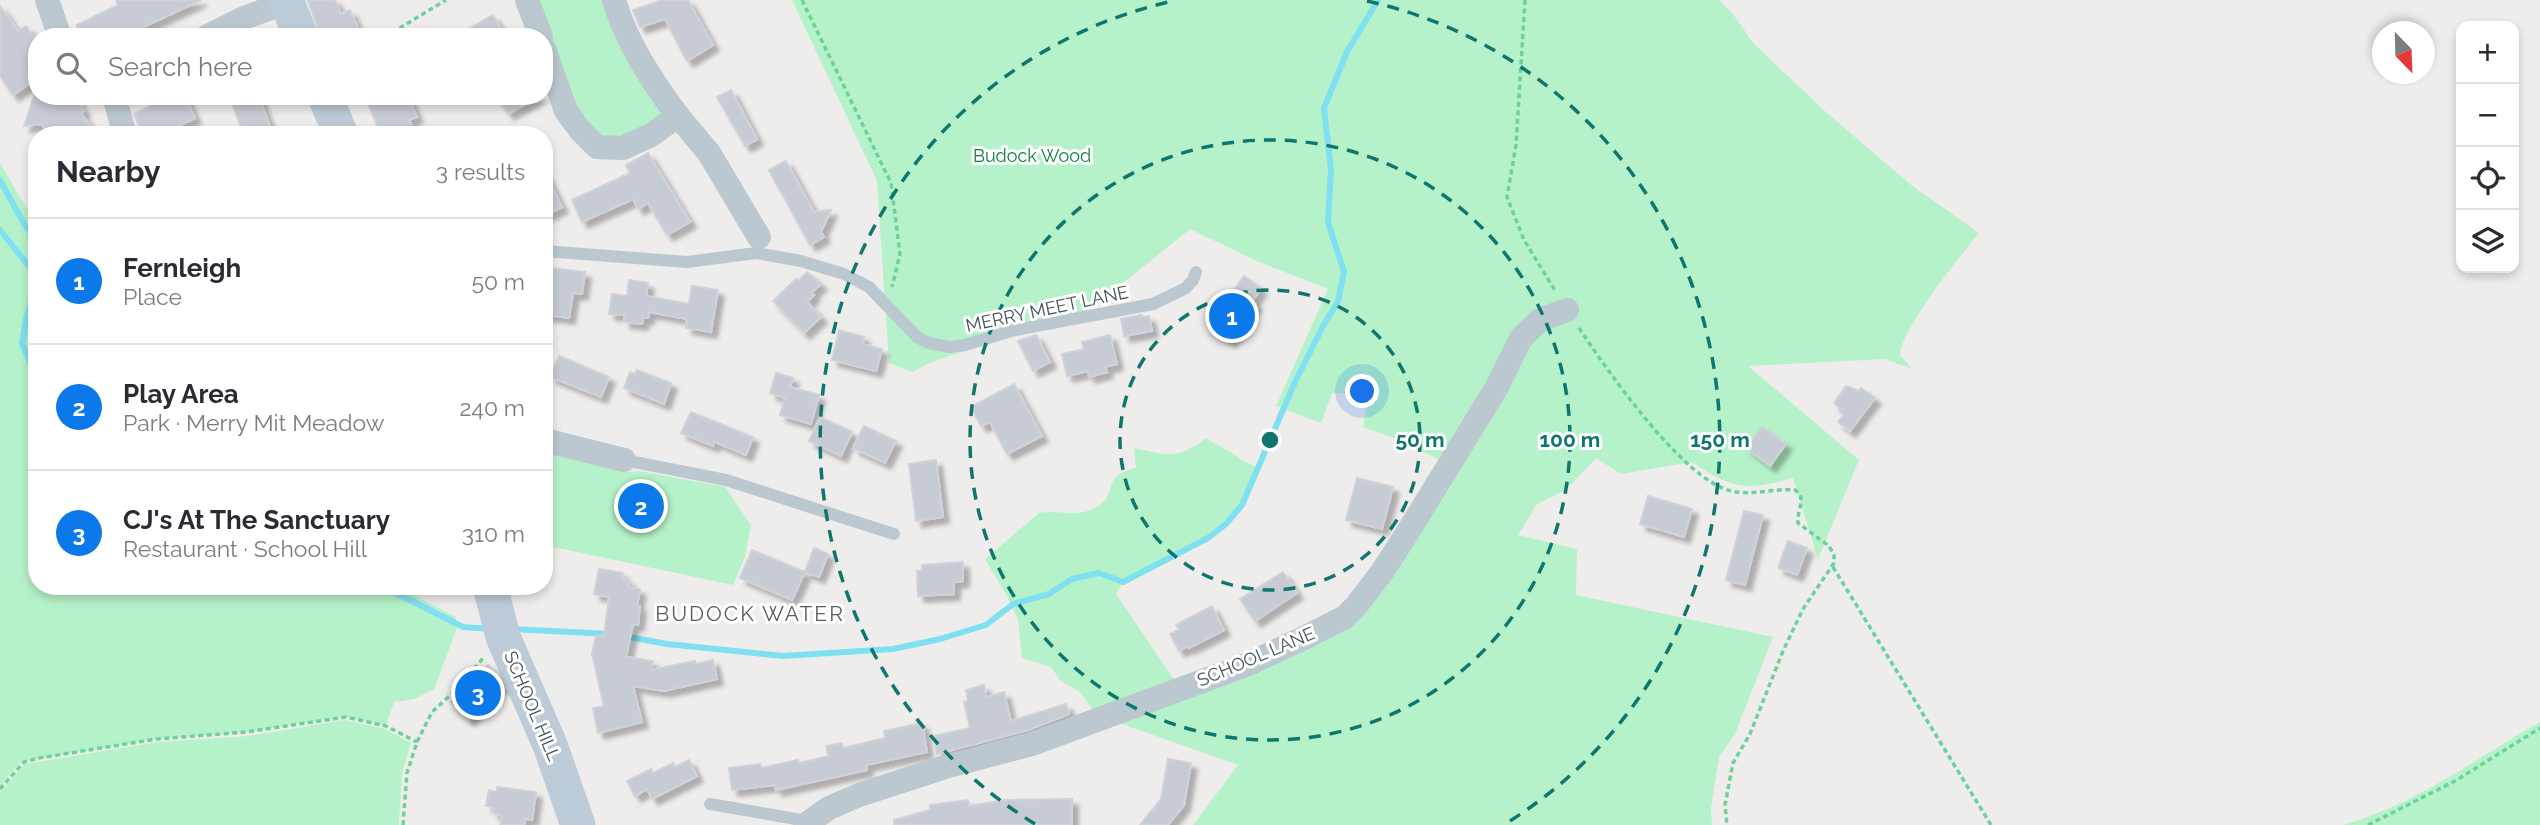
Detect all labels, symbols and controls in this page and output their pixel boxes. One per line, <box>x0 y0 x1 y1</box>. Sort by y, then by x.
north arrow <box>2372 21 2435 84</box>
map controls <box>2456 21 2519 273</box>
button: + <box>2456 21 2519 84</box>
search box <box>28 28 553 105</box>
icon: search <box>52 48 90 86</box>
text: Search here <box>108 52 252 82</box>
button: − <box>2456 84 2519 147</box>
park label: Budock Wood <box>973 145 1091 166</box>
button: locate <box>2456 147 2519 210</box>
text: Nearby <box>56 154 160 189</box>
text: 3 results <box>436 158 525 185</box>
button: layers <box>2456 210 2519 273</box>
text: Fernleigh <box>123 253 241 283</box>
text: 1 <box>73 268 85 295</box>
text: 50 m <box>471 268 525 295</box>
street label: MERRY MEET LANE <box>964 281 1130 336</box>
text: Place <box>123 283 182 310</box>
pin: 1 <box>1209 290 1255 342</box>
your location <box>1345 374 1379 408</box>
text: Play Area <box>123 379 239 409</box>
text: 2 <box>73 394 85 421</box>
text: 240 m <box>459 394 525 421</box>
text: Park · Merry Mit Meadow <box>123 409 384 436</box>
text: 50 m <box>1395 427 1445 452</box>
text: 100 m <box>1540 427 1600 452</box>
text: 150 m <box>1690 427 1750 452</box>
centre of rings <box>1258 428 1282 452</box>
pin: 2 <box>618 480 664 532</box>
text: CJ's At The Sanctuary <box>123 505 390 535</box>
text: 3 <box>73 520 85 547</box>
text: 310 m <box>462 520 525 547</box>
text: Restaurant · School Hill <box>123 535 367 562</box>
district label: BUDOCK WATER <box>655 601 845 626</box>
street label: SCHOOL LANE <box>1194 622 1318 691</box>
street label: SCHOOL HILL <box>500 648 565 764</box>
pin: 3 <box>455 667 501 719</box>

